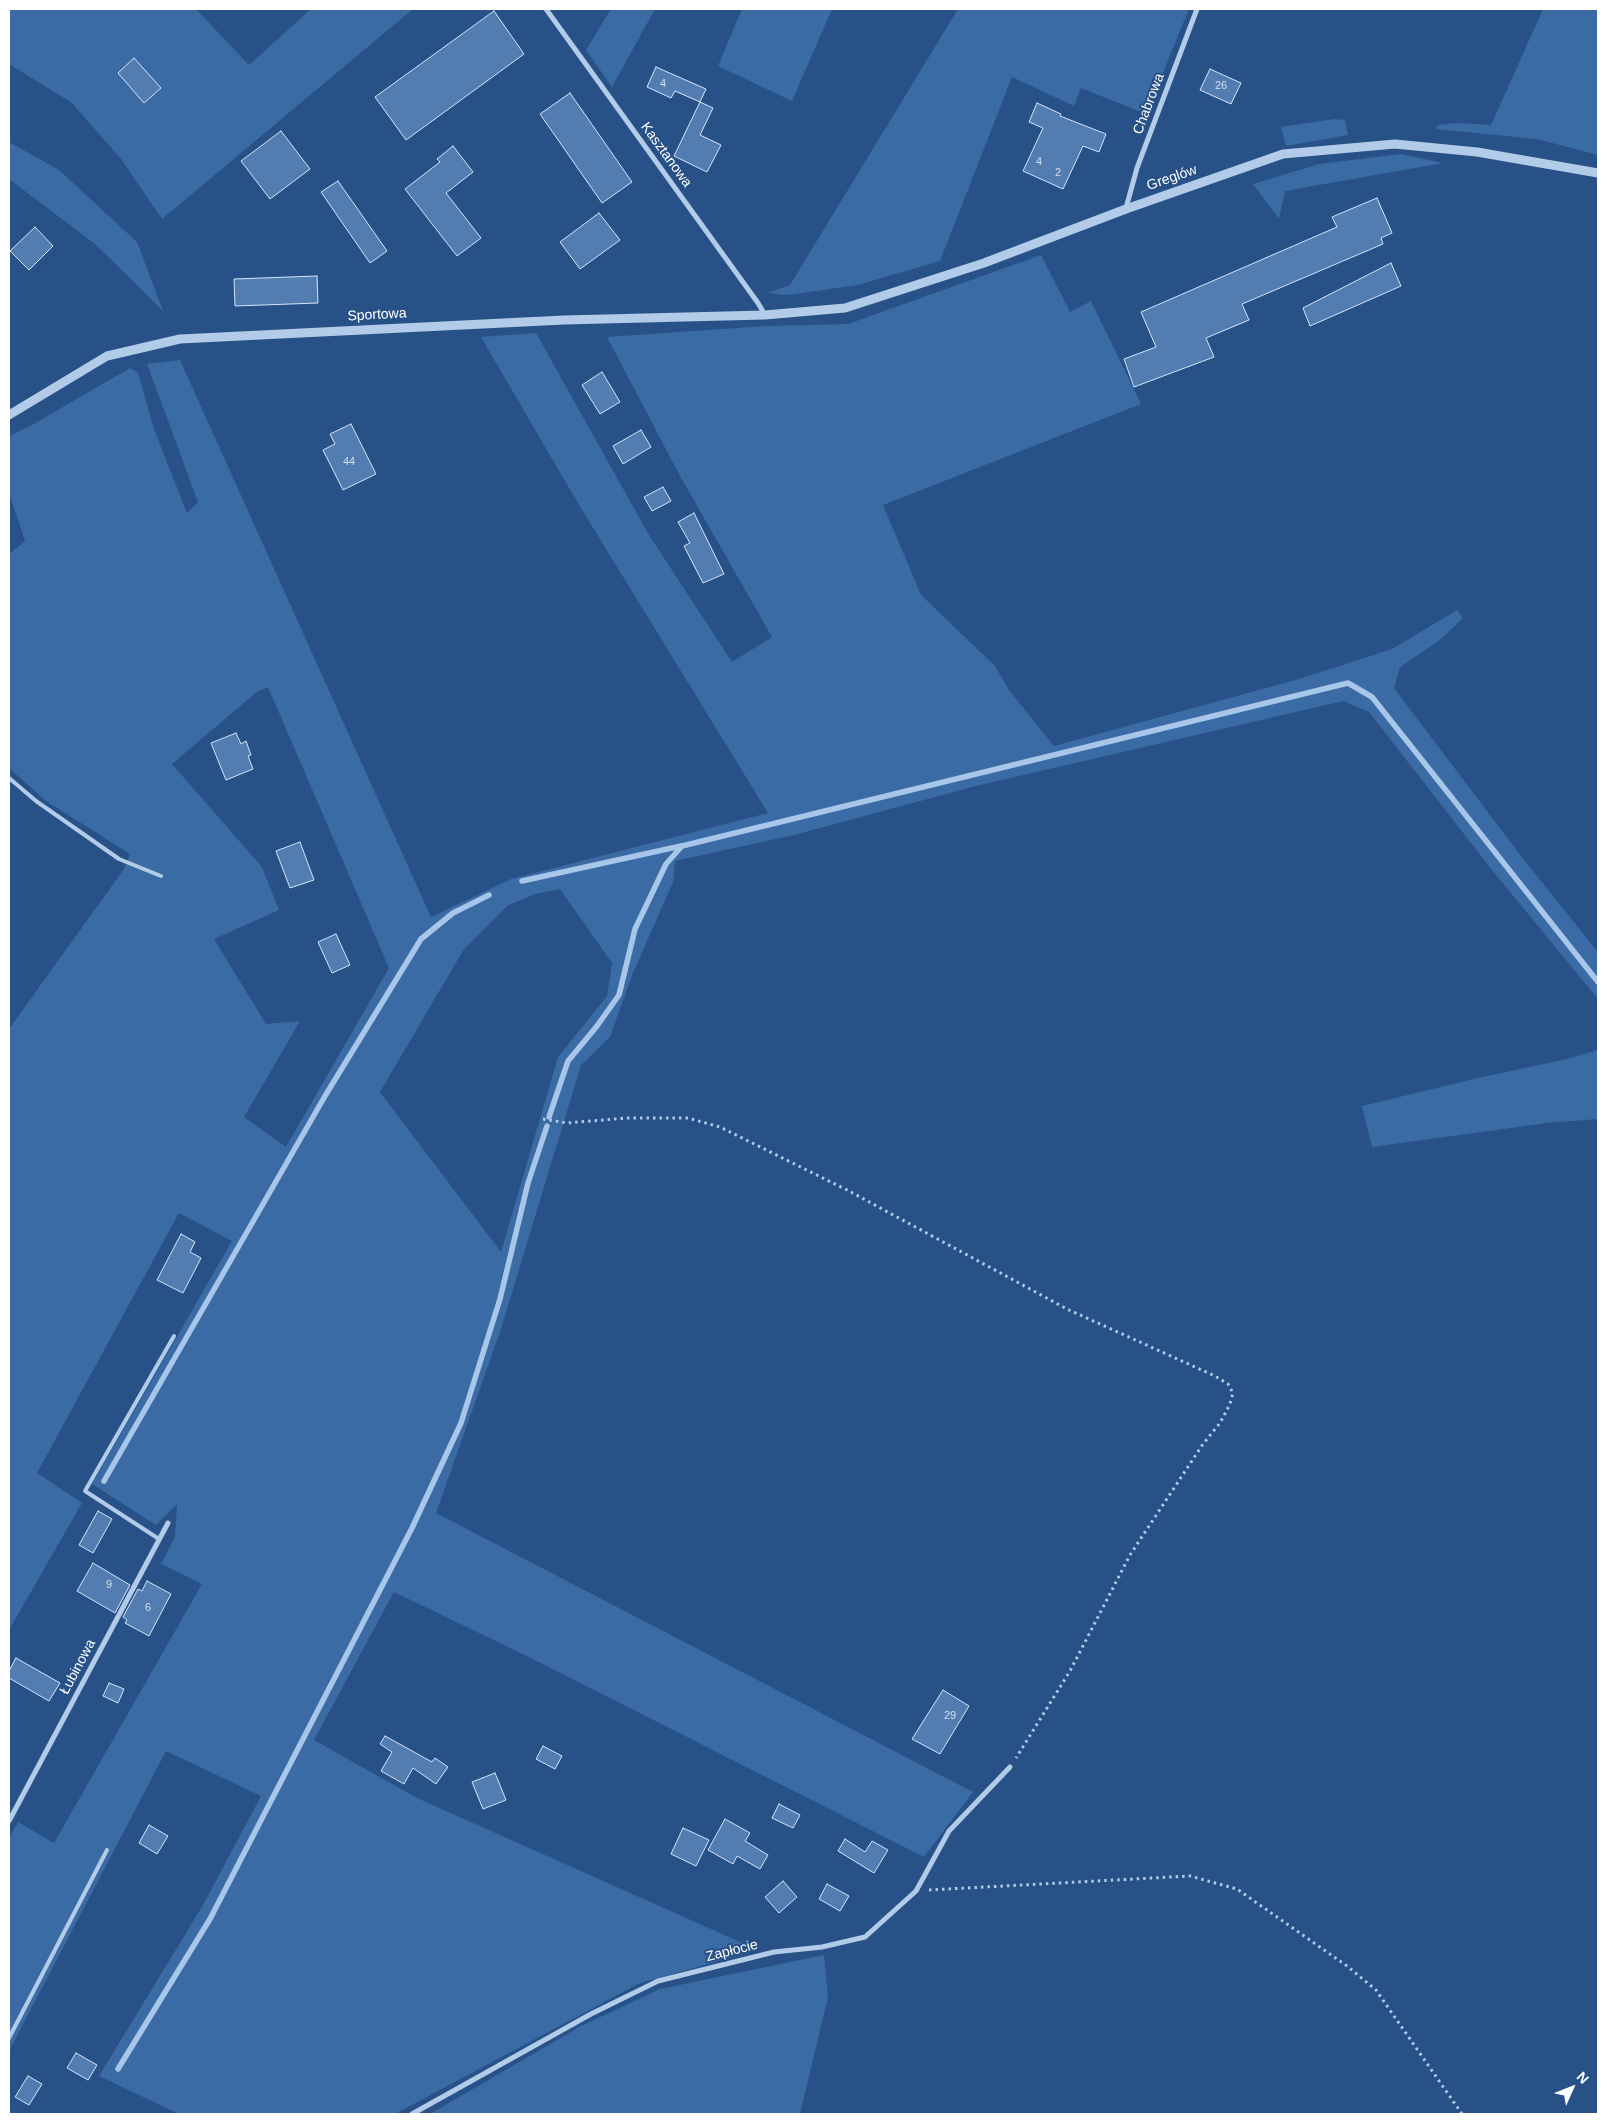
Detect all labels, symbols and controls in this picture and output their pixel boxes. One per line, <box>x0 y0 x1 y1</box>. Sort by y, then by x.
street label: Chabrowa <box>1130 71 1168 137</box>
house number: 4 <box>660 77 666 91</box>
house number: 26 <box>1215 79 1227 93</box>
street label: Kasztanowa <box>637 119 695 191</box>
house number: 4 <box>1036 155 1042 169</box>
street label: Greglów <box>1145 162 1199 194</box>
house number: 2 <box>1055 166 1061 180</box>
street label: Sportowa <box>347 305 407 325</box>
house number: 44 <box>343 455 355 469</box>
house number: 9 <box>106 1578 112 1592</box>
house number: 6 <box>145 1601 151 1615</box>
street label: Łubinowa <box>57 1637 99 1697</box>
house number: 29 <box>944 1709 956 1723</box>
street label: Zapłocie <box>704 1936 760 1966</box>
north arrow <box>1547 2063 1597 2113</box>
text: N <box>1574 2068 1592 2087</box>

